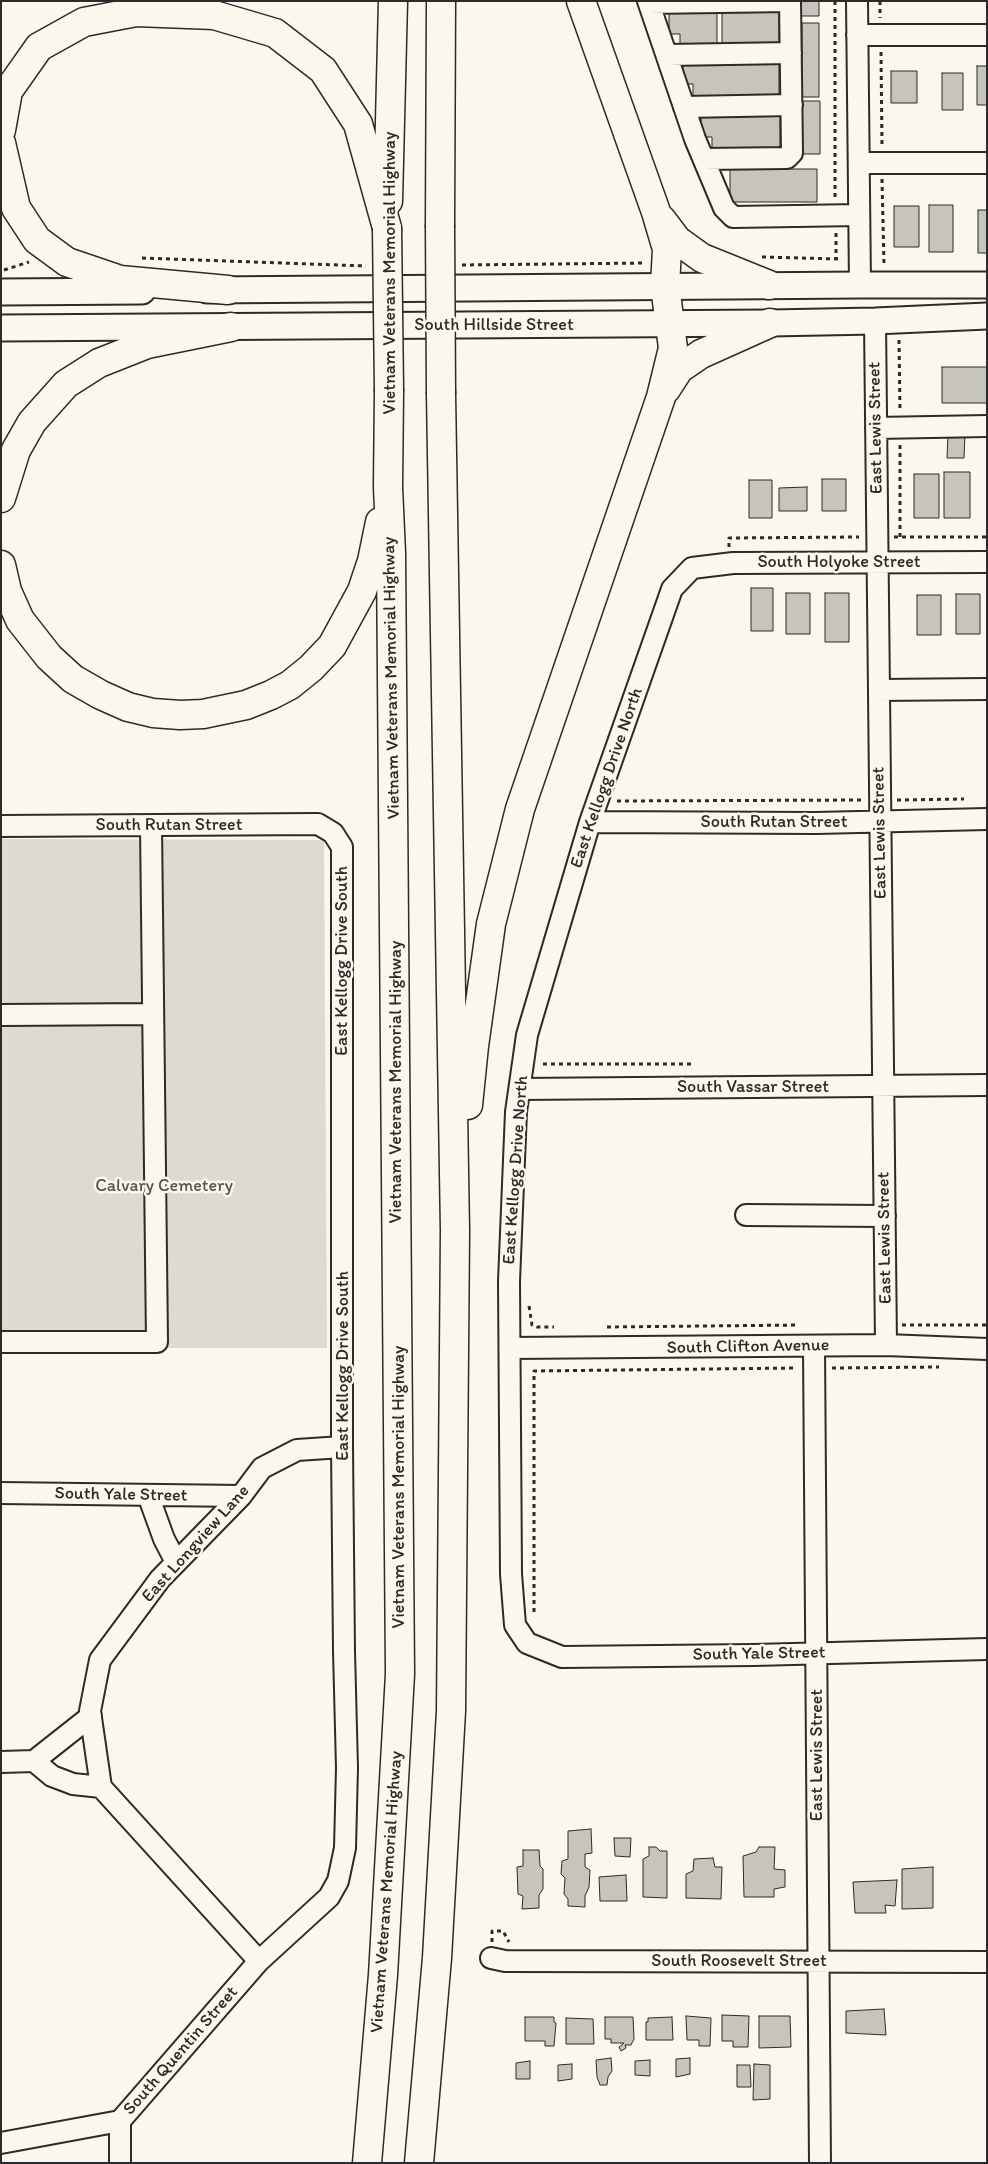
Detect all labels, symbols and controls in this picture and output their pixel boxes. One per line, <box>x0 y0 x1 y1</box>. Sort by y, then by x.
street label: Vietnam Veterans Memorial Highway <box>379 132 401 414</box>
street label: South Hillside Street <box>414 314 574 336</box>
street label: East Lewis Street <box>864 362 888 494</box>
street label: Vietnam Veterans Memorial Highway <box>379 536 405 820</box>
street label: South Holyoke Street <box>757 551 921 573</box>
street label: East Kellogg Drive North <box>566 685 648 871</box>
street label: East Lewis Street <box>868 767 892 899</box>
street label: South Rutan Street <box>701 811 847 833</box>
street label: South Rutan Street <box>96 814 242 836</box>
street label: East Kellogg Drive South <box>331 866 353 1056</box>
street label: Vietnam Veterans Memorial Highway <box>385 941 407 1223</box>
street label: East Kellogg Drive North <box>499 1075 533 1265</box>
street label: South Vassar Street <box>677 1076 829 1098</box>
street label: East Lewis Street <box>873 1172 897 1304</box>
park label: Calvary Cemetery <box>95 1175 233 1197</box>
street label: East Kellogg Drive South <box>332 1271 354 1461</box>
street label: South Clifton Avenue <box>666 1335 830 1359</box>
street label: Vietnam Veterans Memorial Highway <box>388 1346 410 1628</box>
street label: East Longview Lane <box>138 1481 254 1607</box>
street label: South Yale Street <box>54 1483 188 1507</box>
street label: South Yale Street <box>692 1642 826 1666</box>
street label: East Lewis Street <box>806 1689 828 1821</box>
street label: Vietnam Veterans Memorial Highway <box>366 1750 408 2034</box>
street label: South Roosevelt Street <box>651 1950 827 1972</box>
street label: South Quentin Street <box>119 1982 243 2120</box>

